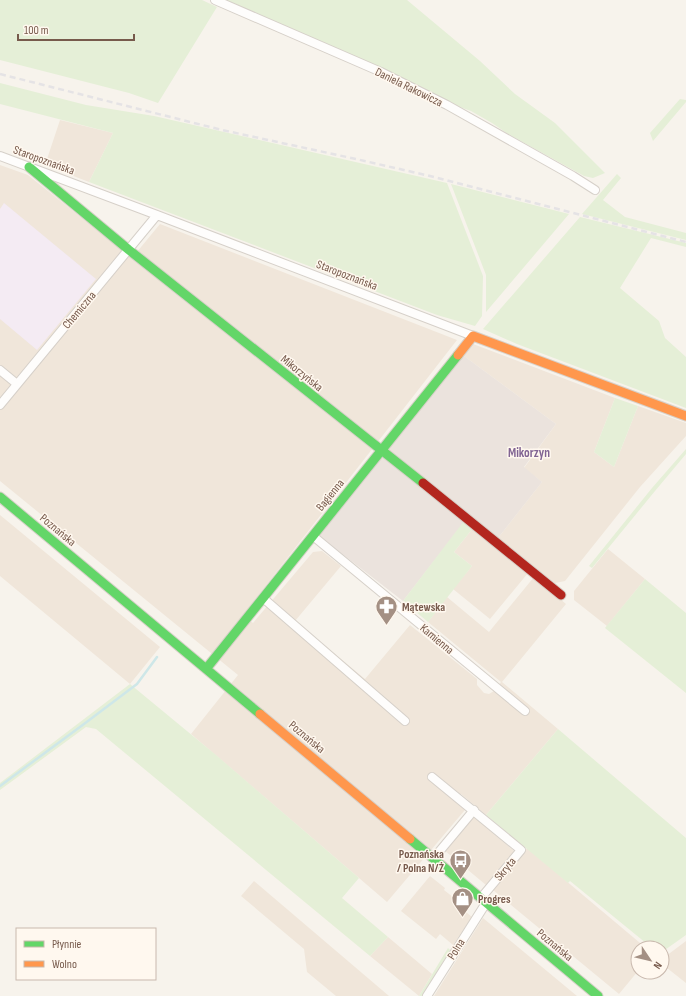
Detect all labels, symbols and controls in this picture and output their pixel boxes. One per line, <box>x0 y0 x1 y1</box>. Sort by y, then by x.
scale bar <box>18 16 134 42</box>
text: 100 m <box>24 23 49 38</box>
street label: Daniela Rakowicza <box>373 65 445 110</box>
street label: Staropoznańska <box>11 142 77 179</box>
street label: Staropoznańska <box>314 257 380 294</box>
street label: Chemiczna <box>59 288 100 332</box>
street label: Mikorzyńska <box>278 352 326 395</box>
district label: Mikorzyn <box>508 445 550 461</box>
street label: Bagienna <box>313 476 348 514</box>
street label: Poznańska <box>37 511 79 550</box>
pharmacy icon: Mątewska <box>373 594 399 627</box>
place label: Mątewska <box>402 600 445 615</box>
street label: Kamienna <box>417 621 457 658</box>
street label: Poznańska <box>286 718 328 757</box>
place label: Poznańska / Polna N/Ż <box>397 847 445 876</box>
bus stop icon: Poznańska / Polna N/Ż <box>447 848 473 881</box>
street label: Skryta <box>491 854 520 884</box>
shop icon: Progres <box>450 886 476 919</box>
place label: Progres <box>478 892 511 907</box>
street label: Poznańska <box>534 926 576 965</box>
legend <box>16 928 156 980</box>
street label: Polna <box>444 936 469 963</box>
text: Płynnie <box>52 937 82 952</box>
north arrow <box>630 940 670 980</box>
text: Wolno <box>52 957 77 972</box>
text: N <box>651 959 665 972</box>

